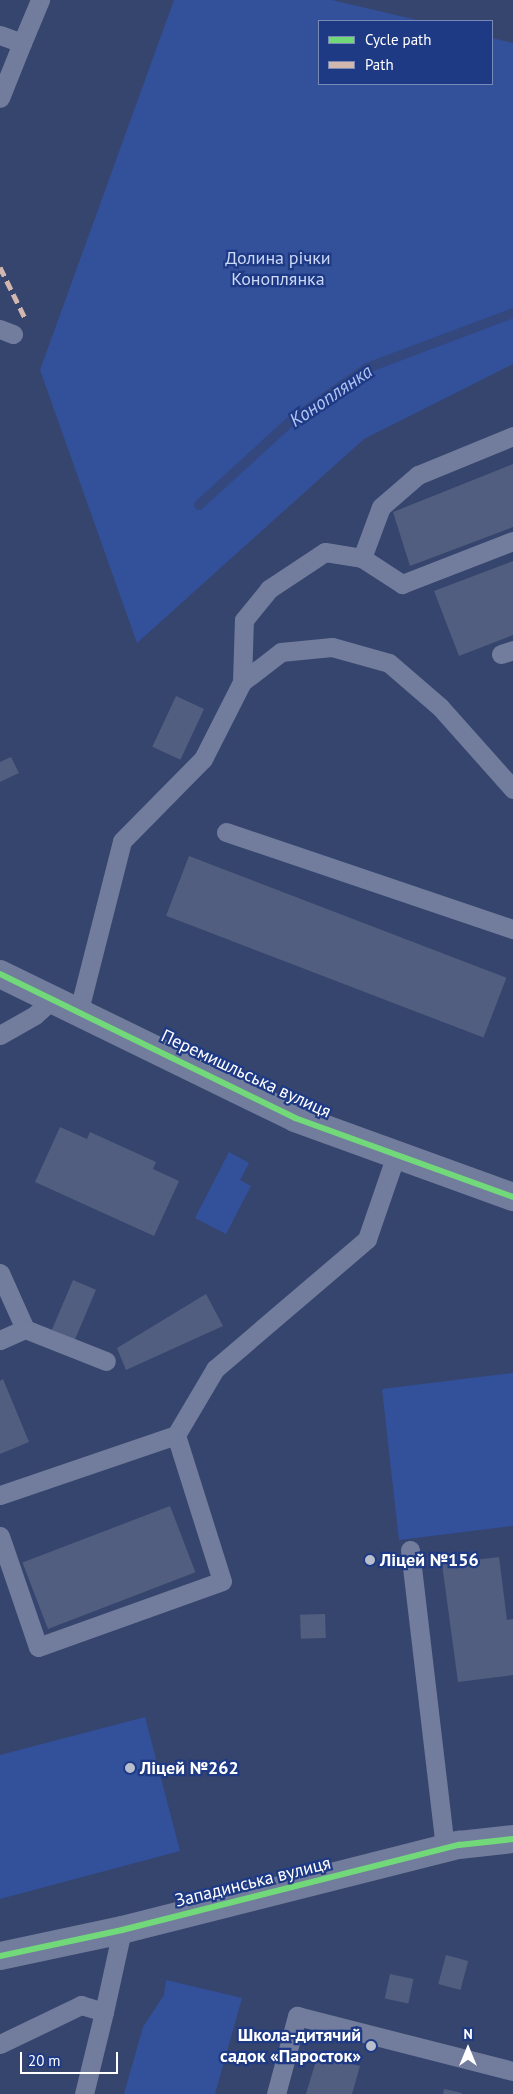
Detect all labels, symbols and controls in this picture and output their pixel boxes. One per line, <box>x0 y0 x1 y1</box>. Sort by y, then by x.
legend <box>318 20 493 85</box>
text: Cycle path <box>365 30 431 49</box>
text: Path <box>365 55 394 74</box>
park label: Долина річки Коноплянка <box>225 248 331 290</box>
water label: Коноплянка <box>285 360 377 432</box>
street label: Перемишльська вулиця <box>158 1025 334 1123</box>
place label: Ліцей №156 <box>380 1549 479 1571</box>
marker: Ліцей №156 <box>364 1554 376 1566</box>
place label: Ліцей №262 <box>140 1757 239 1779</box>
marker: Ліцей №262 <box>124 1762 136 1774</box>
street label: Западинська вулиця <box>173 1852 333 1912</box>
north arrow <box>443 2024 493 2074</box>
place label: Школа-дитячий садок «Паросток» <box>220 2025 361 2068</box>
text: N <box>463 2025 473 2043</box>
marker: Школа-дитячий садок «Паросток» <box>365 2040 377 2052</box>
scale bar <box>22 2042 120 2074</box>
text: 20 m <box>28 2051 61 2070</box>

